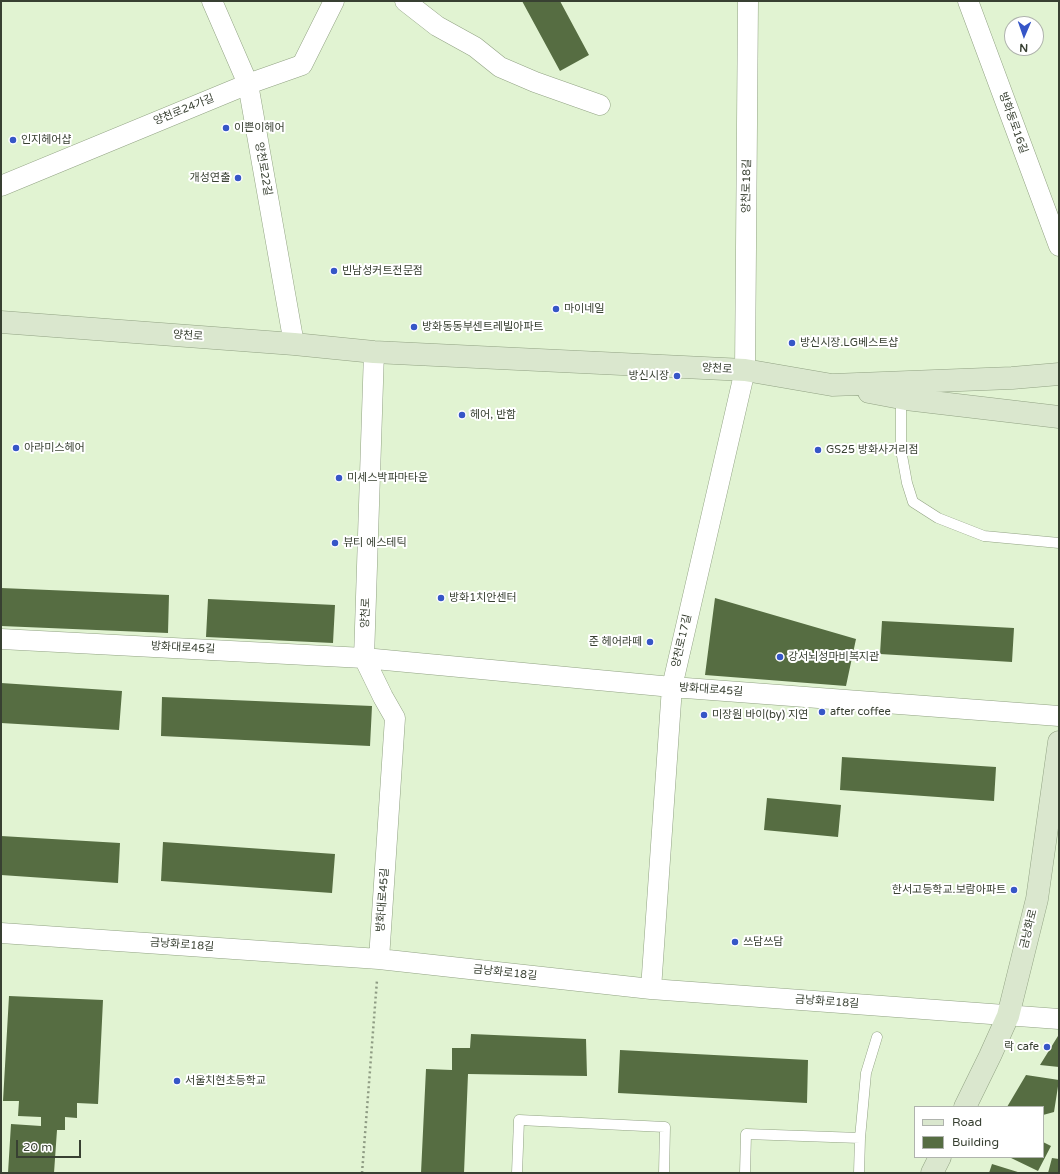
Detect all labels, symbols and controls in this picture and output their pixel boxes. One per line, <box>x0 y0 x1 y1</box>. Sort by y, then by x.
north arrow <box>1004 16 1044 56</box>
text: N <box>1019 41 1028 54</box>
street label: 방화동로16길 <box>996 90 1030 156</box>
street label: 양천로24가길 <box>152 92 216 128</box>
place label: 이쁜이헤어 <box>234 121 285 135</box>
marker: 이쁜이헤어 <box>221 123 231 133</box>
place label: 인지헤어샵 <box>21 133 72 147</box>
marker: 인지헤어샵 <box>8 135 18 145</box>
street label: 양천로22길 <box>252 141 274 197</box>
street label: 양천로18길 <box>740 159 754 213</box>
place label: 개성연출 <box>190 171 230 185</box>
marker: 개성연출 <box>233 173 243 183</box>
place label: 빈남성커트전문점 <box>342 264 423 278</box>
marker: 빈남성커트전문점 <box>329 266 339 276</box>
place label: 마이네일 <box>564 302 604 316</box>
marker: 마이네일 <box>551 304 561 314</box>
place label: 방화동동부센트레빌아파트 <box>422 320 543 334</box>
marker: 방화동동부센트레빌아파트 <box>409 322 419 332</box>
street label: 양천로 <box>172 328 204 344</box>
place label: 방신시장.LG베스트샵 <box>800 336 898 350</box>
marker: 방신시장.LG베스트샵 <box>787 338 797 348</box>
street label: 양천로 <box>701 362 733 376</box>
place label: 방신시장 <box>629 369 669 383</box>
marker: 방신시장 <box>672 371 682 381</box>
place label: 헤어, 반함 <box>470 408 516 422</box>
marker: 헤어, 반함 <box>457 410 467 420</box>
place label: 아라미스헤어 <box>24 441 85 455</box>
marker: 아라미스헤어 <box>11 443 21 453</box>
place label: GS25 방화사거리점 <box>826 443 918 457</box>
marker: GS25 방화사거리점 <box>813 445 823 455</box>
place label: 미세스박파마타운 <box>347 471 428 485</box>
marker: 미세스박파마타운 <box>334 473 344 483</box>
place label: 뷰티 에스테틱 <box>343 536 407 550</box>
marker: 뷰티 에스테틱 <box>330 538 340 548</box>
place label: 방화1치안센터 <box>449 591 517 605</box>
marker: 방화1치안센터 <box>436 593 446 603</box>
street label: 양천로 <box>359 598 373 628</box>
street label: 양천로17길 <box>669 613 695 669</box>
place label: 준 헤어라떼 <box>589 635 642 649</box>
marker: 준 헤어라떼 <box>645 637 655 647</box>
street label: 방화대로45길 <box>150 640 216 656</box>
place label: 강서뇌성마비복지관 <box>788 650 879 664</box>
marker: 강서뇌성마비복지관 <box>775 652 785 662</box>
street label: 방화대로45길 <box>678 681 744 699</box>
place label: after coffee <box>830 705 891 719</box>
marker: after coffee <box>817 707 827 717</box>
place label: 미장원 바이(by) 지연 <box>712 708 808 722</box>
marker: 미장원 바이(by) 지연 <box>699 710 709 720</box>
street label: 방화대로45길 <box>374 867 392 933</box>
place label: 한서고등학교.보람아파트 <box>892 883 1006 897</box>
marker: 한서고등학교.보람아파트 <box>1009 885 1019 895</box>
street label: 금낭화로 <box>1018 908 1040 950</box>
place label: 쓰담쓰담 <box>743 935 783 949</box>
street label: 금낭화로18길 <box>149 936 215 954</box>
marker: 쓰담쓰담 <box>730 937 740 947</box>
street label: 금낭화로18길 <box>472 963 538 983</box>
street label: 금낭화로18길 <box>794 993 860 1011</box>
place label: 락 cafe <box>1004 1040 1039 1054</box>
marker: 락 cafe <box>1042 1042 1052 1052</box>
place label: 서울치현초등학교 <box>185 1074 266 1088</box>
marker: 서울치현초등학교 <box>172 1076 182 1086</box>
legend <box>914 1106 1044 1158</box>
text: Road <box>952 1115 982 1129</box>
scale bar <box>18 1132 83 1158</box>
text: Building <box>952 1135 999 1149</box>
text: 20 m <box>23 1140 52 1154</box>

